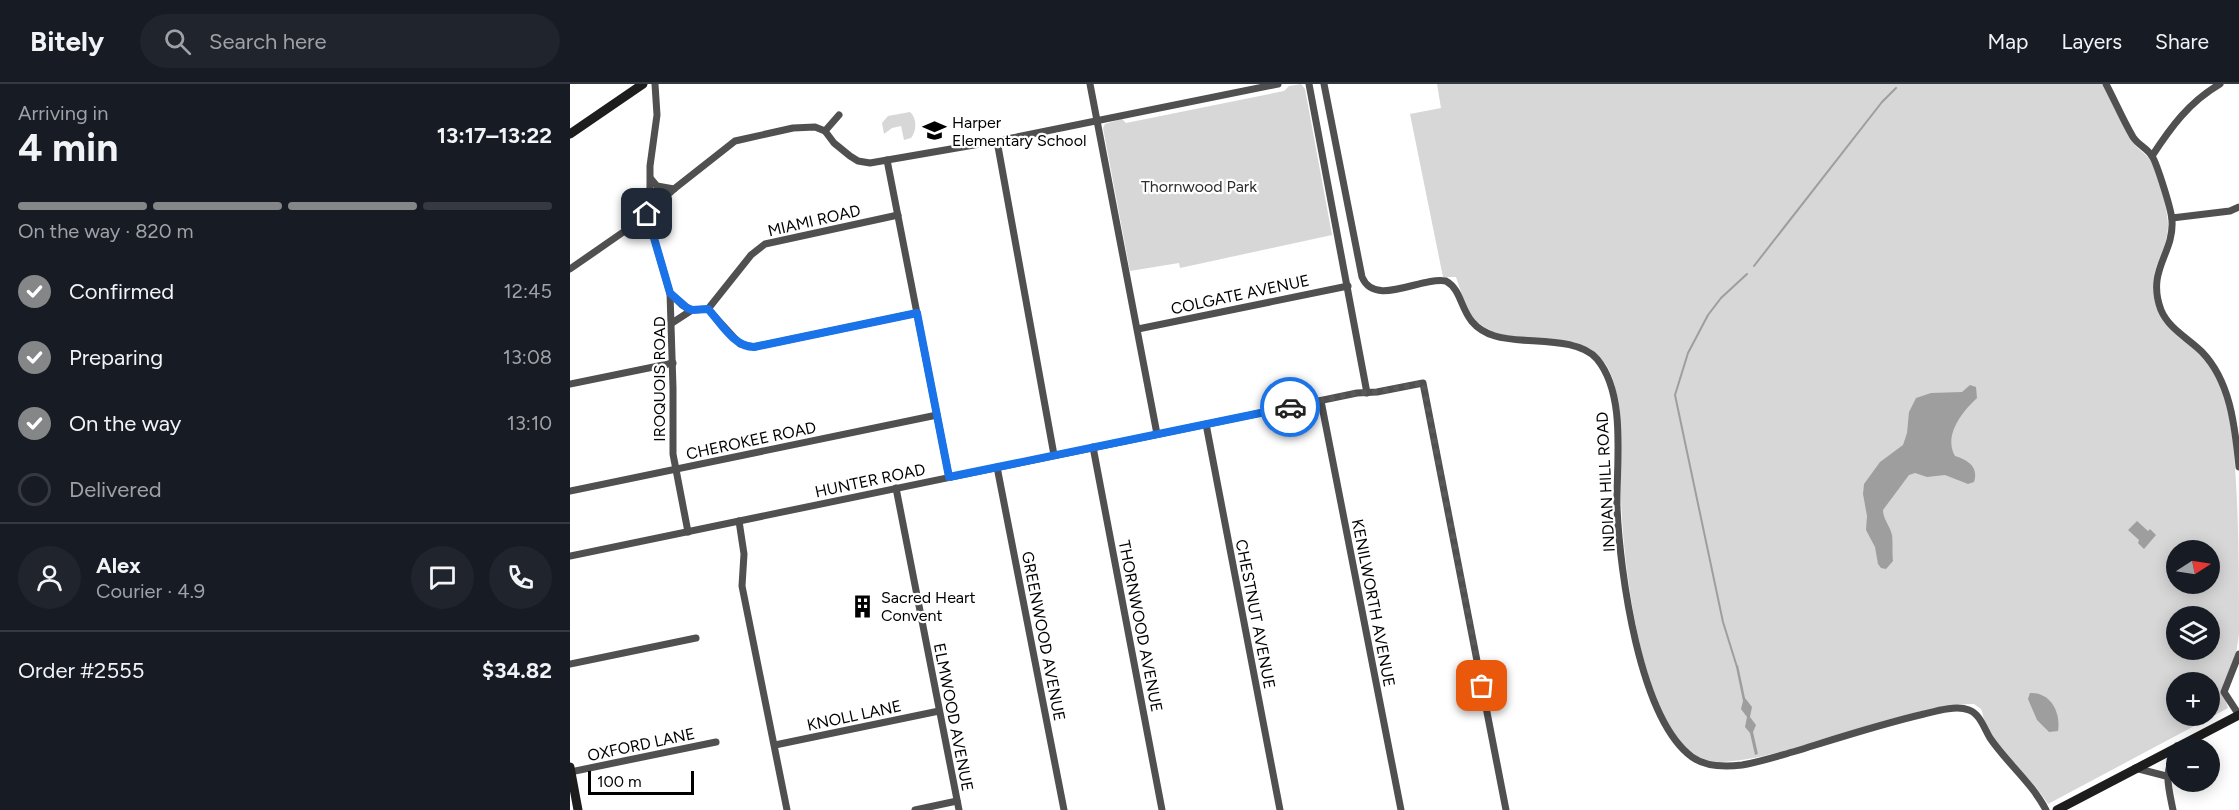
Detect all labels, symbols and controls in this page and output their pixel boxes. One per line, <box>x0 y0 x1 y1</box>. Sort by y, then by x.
search box <box>140 14 560 68</box>
text: Bitely <box>30 24 104 58</box>
icon: search <box>161 25 194 58</box>
text: Search here <box>209 28 327 55</box>
text: Map <box>1988 29 2028 54</box>
text: Layers <box>2061 29 2122 54</box>
text: Share <box>2155 29 2209 54</box>
text: Arriving in <box>18 101 108 125</box>
place label: Harper Elementary School <box>952 113 1086 150</box>
school or university icon: Harper Elementary School <box>921 118 947 144</box>
text: 13:17–13:22 <box>437 122 552 149</box>
text: 4 min <box>18 124 118 171</box>
park label: Thornwood Park <box>1141 177 1257 196</box>
pin <box>621 188 672 239</box>
icon: home <box>630 197 663 230</box>
street label: MIAMI ROAD <box>766 201 862 240</box>
text: On the way · 820 m <box>18 219 193 243</box>
street label: COLGATE AVENUE <box>1169 271 1311 318</box>
icon: check <box>18 275 51 308</box>
text: Confirmed <box>69 278 174 305</box>
text: 12:45 <box>504 279 552 303</box>
street label: IROQUOIS ROAD <box>650 316 669 442</box>
icon: check <box>18 341 51 374</box>
text: Preparing <box>69 344 163 371</box>
text: 13:08 <box>503 345 552 369</box>
courier <box>1260 377 1320 437</box>
icon: car <box>1274 391 1307 424</box>
icon: check <box>18 407 51 440</box>
text: On the way <box>69 410 181 437</box>
text: 13:10 <box>507 411 552 435</box>
street label: INDIAN HILL ROAD <box>1592 411 1619 553</box>
street label: CHEROKEE ROAD <box>684 417 818 464</box>
street label: HUNTER ROAD <box>813 460 927 501</box>
text: Delivered <box>69 476 162 503</box>
street label: KENILWORTH AVENUE <box>1348 518 1399 689</box>
street label: CHESTNUT AVENUE <box>1232 538 1279 690</box>
street label: THORNWOOD AVENUE <box>1115 539 1167 714</box>
north arrow <box>2166 540 2220 594</box>
map controls <box>2166 540 2220 792</box>
button: person <box>18 546 81 609</box>
button: chat <box>411 546 474 609</box>
button: phone <box>489 546 552 609</box>
street label: GREENWOOD AVENUE <box>1018 550 1069 723</box>
text: Alex <box>96 552 141 579</box>
text: Courier · 4.9 <box>96 579 205 603</box>
place label: Sacred Heart Convent <box>881 588 975 625</box>
building icon: Sacred Heart Convent <box>850 593 876 619</box>
button: layers <box>2166 606 2220 660</box>
street label: ELMWOOD AVENUE <box>930 641 977 793</box>
text: Order #2555 <box>18 657 144 684</box>
text: $34.82 <box>482 657 552 684</box>
pin <box>1456 660 1507 711</box>
icon: bag <box>1465 669 1498 702</box>
button: + <box>2166 672 2220 726</box>
street label: KNOLL LANE <box>805 696 903 735</box>
street label: OXFORD LANE <box>586 724 697 765</box>
button: − <box>2166 738 2220 792</box>
scale bar <box>588 768 694 796</box>
text: 100 m <box>597 772 642 791</box>

